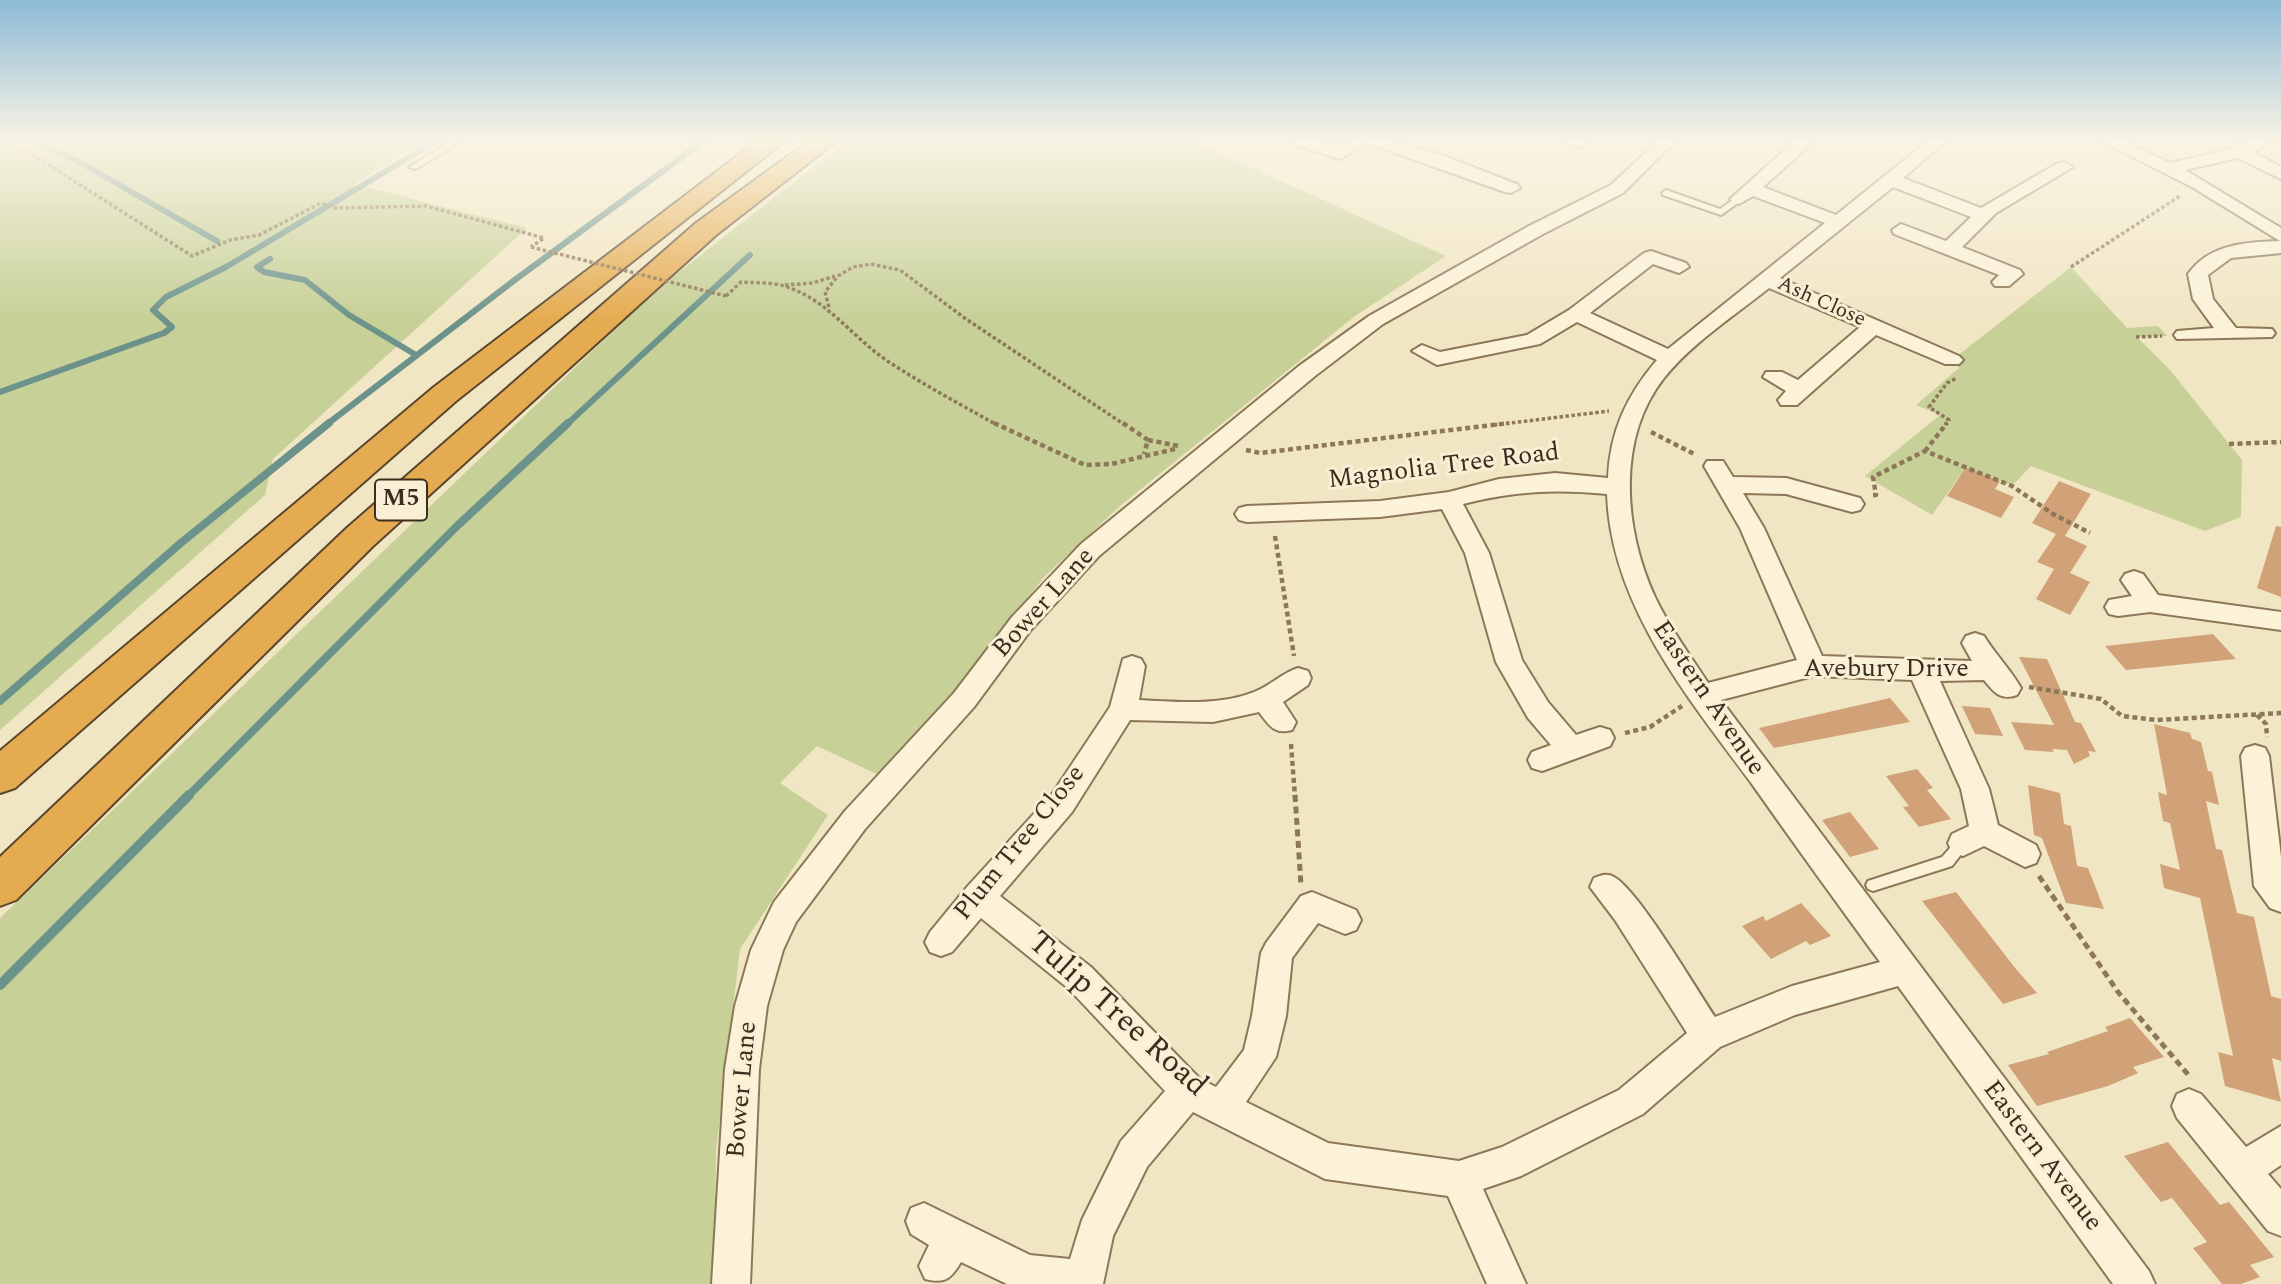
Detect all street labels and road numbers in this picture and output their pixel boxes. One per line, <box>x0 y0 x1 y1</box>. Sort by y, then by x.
street label: Ash Close <box>1773 272 1869 334</box>
street label: Magnolia Tree Road <box>1326 438 1562 498</box>
road number: M5 <box>375 480 427 520</box>
street label: Bower Lane <box>987 543 1103 665</box>
street label: Eastern Avenue <box>1644 616 1770 782</box>
street label: Avebury Drive <box>1803 655 1969 687</box>
street label: Plum Tree Close <box>949 760 1093 928</box>
street label: Tulip Tree Road <box>1018 925 1214 1107</box>
street label: Bower Lane <box>722 1020 766 1160</box>
street label: Eastern Avenue <box>1974 1076 2108 1238</box>

